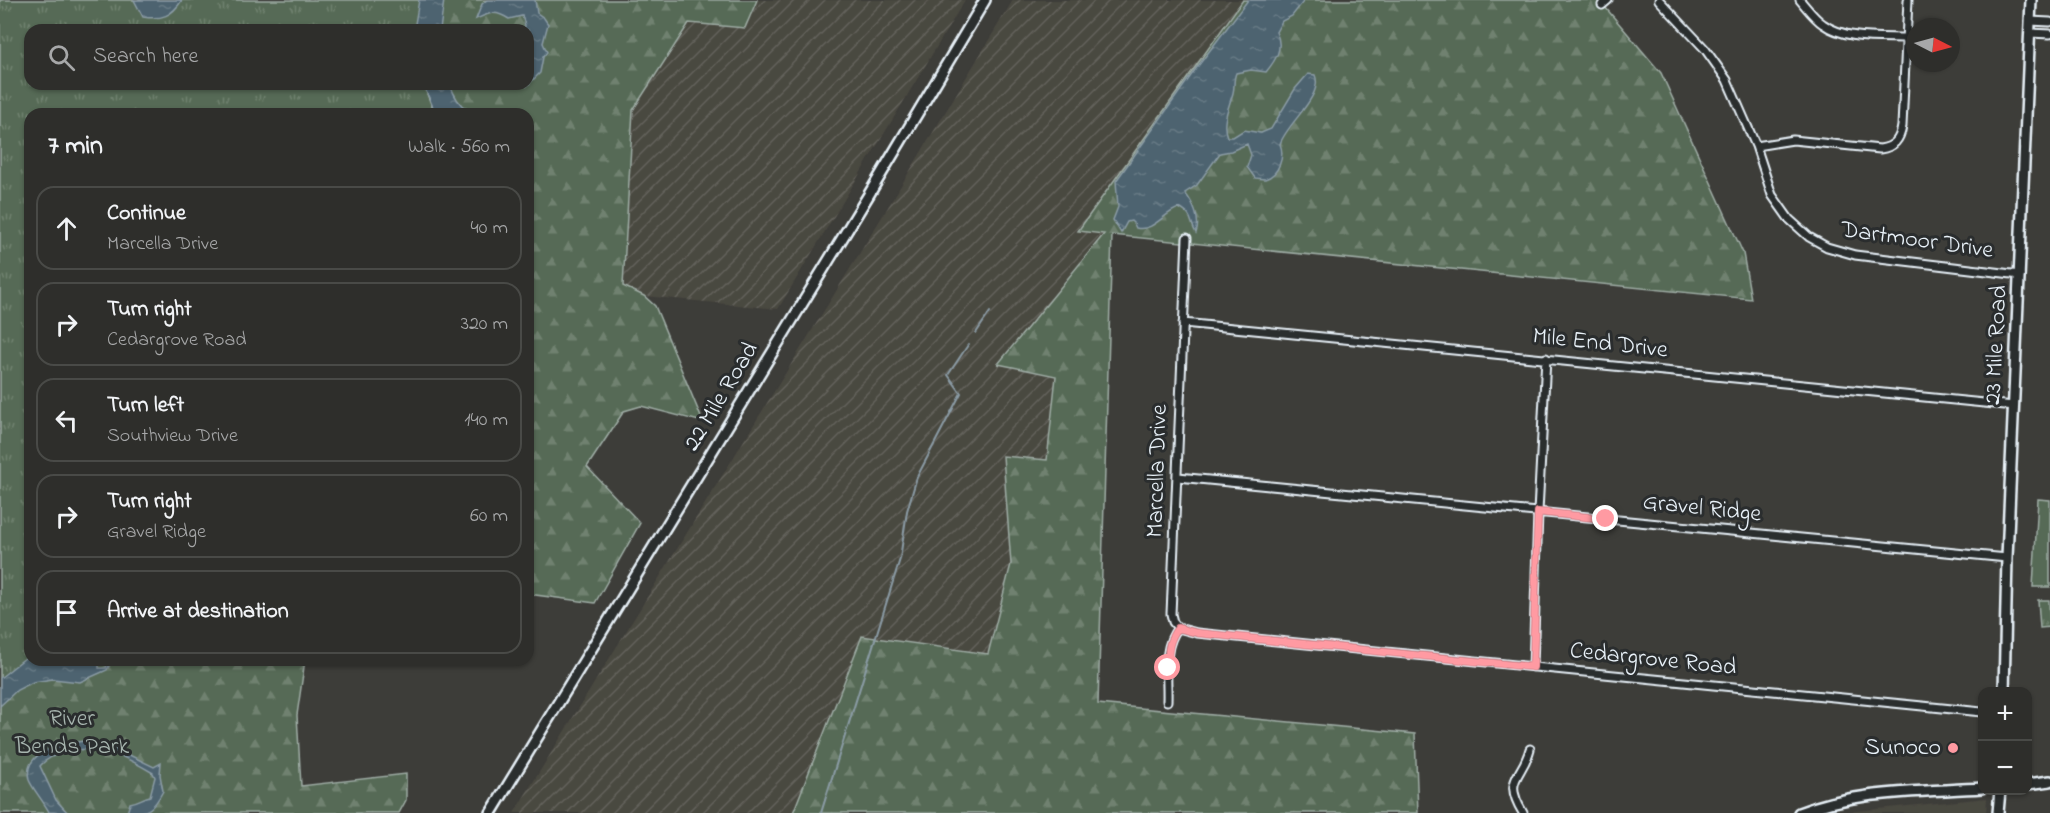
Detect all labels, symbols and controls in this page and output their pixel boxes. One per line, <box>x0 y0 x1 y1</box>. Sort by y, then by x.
north arrow <box>1906 18 1960 72</box>
search box <box>24 24 534 90</box>
icon: search <box>45 41 78 74</box>
text: Search here <box>93 41 198 73</box>
text: 7 min <box>48 128 103 166</box>
text: Walk · 560 m <box>408 133 510 162</box>
text: Continue <box>107 198 186 230</box>
icon: ahead <box>50 212 83 245</box>
street label: Dartmoor Drive <box>1838 213 1996 269</box>
text: 40 m <box>471 214 508 243</box>
text: Marcella Drive <box>107 230 218 259</box>
street label: 23 Mile Road <box>1976 284 2018 406</box>
text: Turn right <box>107 294 192 326</box>
icon: right <box>50 308 83 341</box>
text: 320 m <box>461 310 508 339</box>
street label: Mile End Drive <box>1531 320 1670 369</box>
text: Cedargrove Road <box>107 326 247 355</box>
street label: 22 Mile Road <box>676 335 769 458</box>
text: Turn left <box>107 390 184 422</box>
street label: Marcella Drive <box>1138 403 1178 538</box>
icon: left <box>50 404 83 437</box>
text: 140 m <box>464 406 508 435</box>
text: Southview Drive <box>107 422 238 451</box>
street label: Gravel Ridge <box>1641 485 1763 533</box>
text: Turn right <box>107 486 192 518</box>
icon: right <box>50 500 83 533</box>
text: 60 m <box>470 502 508 531</box>
route end <box>1592 505 1618 531</box>
text: Gravel Ridge <box>107 518 206 547</box>
icon: arrive <box>50 596 83 629</box>
text: Arrive at destination <box>107 596 289 628</box>
street label: Cedargrove Road <box>1568 634 1739 686</box>
route start <box>1154 654 1180 680</box>
map controls <box>1978 687 2032 795</box>
button: + <box>1978 687 2032 741</box>
park label: River Bends Park <box>14 702 129 765</box>
place label: Sunoco <box>1864 731 1941 766</box>
marker: Sunoco <box>1946 741 1960 755</box>
button: − <box>1978 741 2032 795</box>

